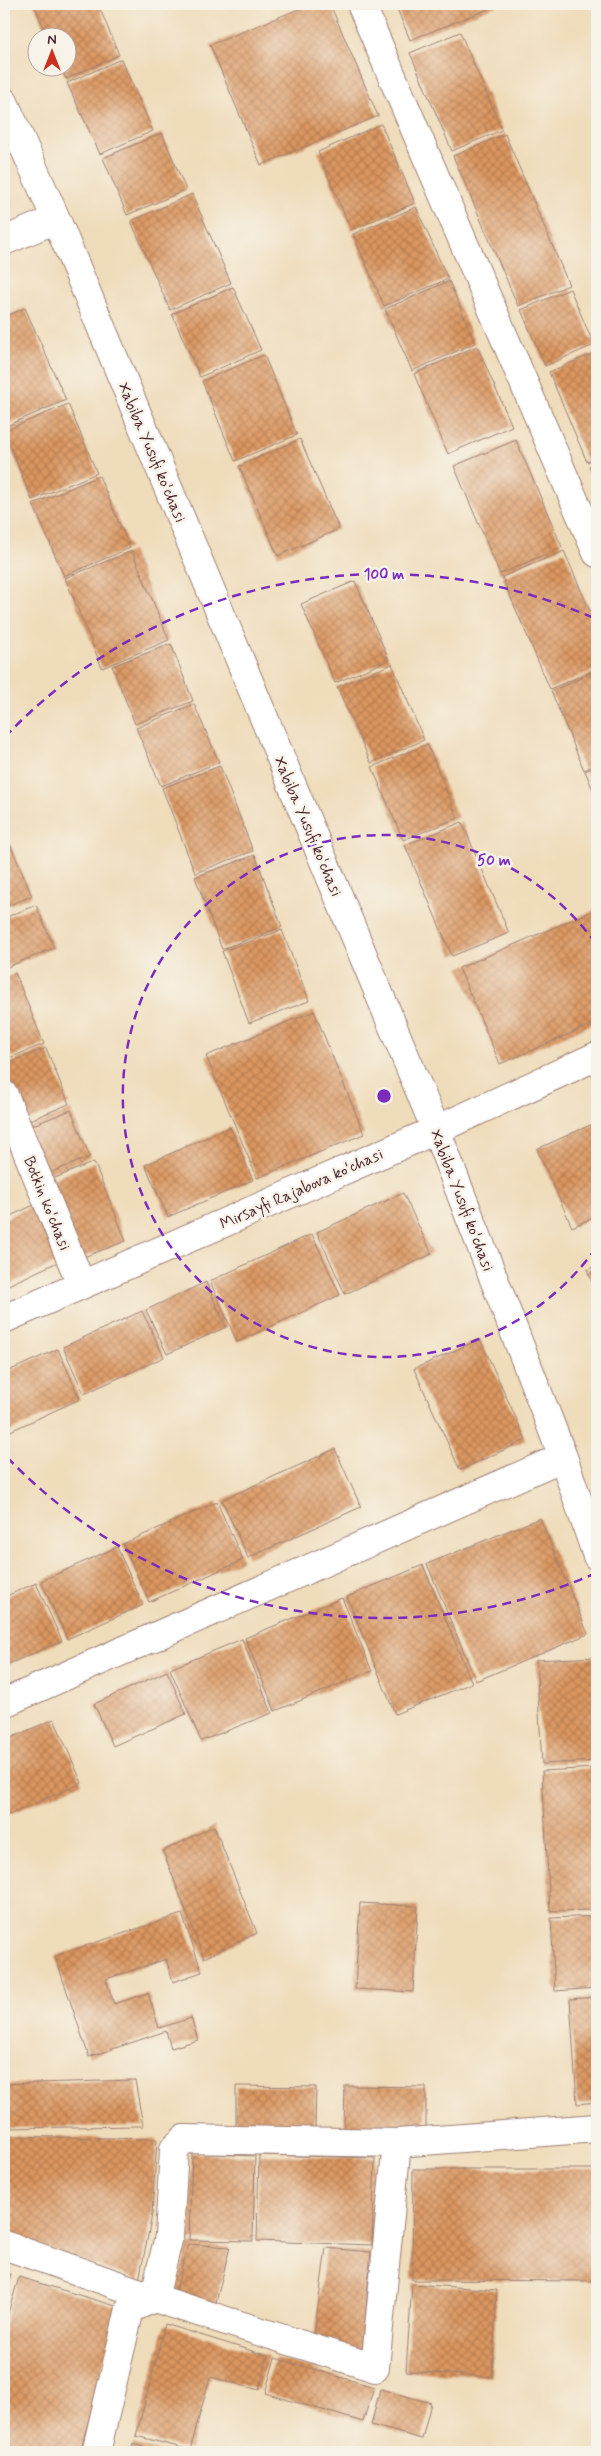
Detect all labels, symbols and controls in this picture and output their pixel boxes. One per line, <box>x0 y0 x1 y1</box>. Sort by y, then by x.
north arrow <box>28 28 78 78</box>
text: N <box>47 31 57 49</box>
street label: Xabiba Yusufi ko'chasi <box>113 379 191 526</box>
text: 100 m <box>364 565 404 585</box>
street label: Xabiba Yusufi ko'chasi <box>269 753 347 900</box>
text: 50 m <box>477 851 511 871</box>
centre of rings <box>375 1087 393 1105</box>
street label: Xabiba Yusufi ko'chasi <box>425 1127 498 1274</box>
street label: Mirsayfi Rajabova ko'chasi <box>217 1144 386 1235</box>
street label: Botkin ko'chasi <box>18 1153 75 1254</box>

